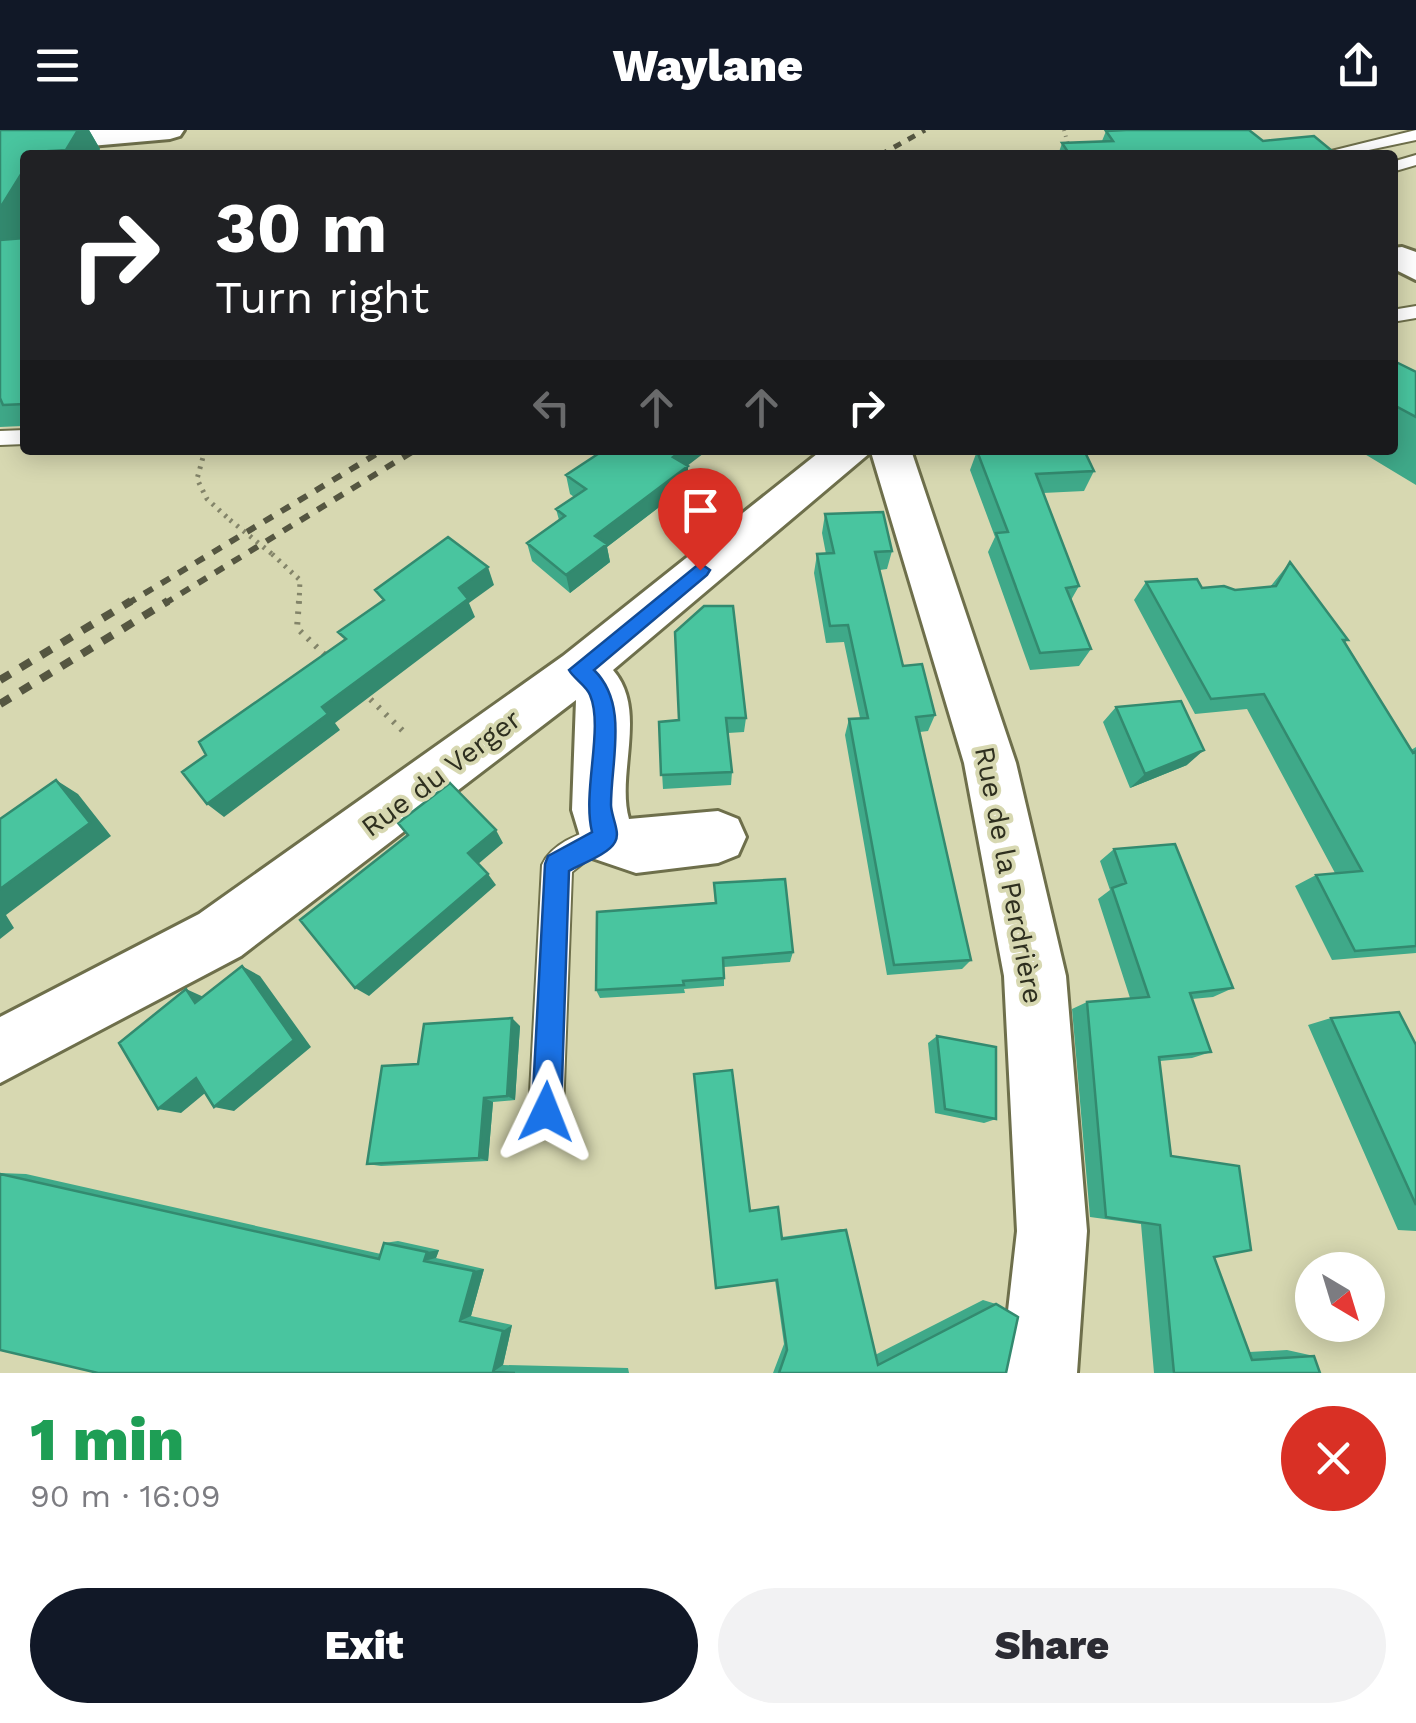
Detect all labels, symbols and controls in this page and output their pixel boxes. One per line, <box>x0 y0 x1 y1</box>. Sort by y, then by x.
icon: menu <box>30 38 85 93</box>
icon: share <box>1331 38 1386 93</box>
text: Waylane <box>613 39 803 92</box>
text: 30 m <box>215 187 387 269</box>
icon: right <box>50 190 180 320</box>
text: Turn right <box>215 271 429 324</box>
icon: left <box>524 380 579 435</box>
icon: ahead <box>629 380 684 435</box>
icon: ahead <box>734 380 789 435</box>
icon: right <box>839 380 894 435</box>
pin <box>658 468 743 571</box>
icon: arrive <box>673 483 728 538</box>
street label: Rue du Verger <box>355 702 527 844</box>
street label: Rue de la Perdrière <box>968 743 1050 1007</box>
position arrow <box>494 1060 598 1164</box>
north arrow <box>1295 1252 1385 1342</box>
map controls <box>1295 1252 1385 1342</box>
text: 1 min <box>30 1404 184 1475</box>
button: close <box>1281 1406 1386 1511</box>
text: 90 m · 16:09 <box>30 1477 221 1515</box>
button: Exit <box>30 1588 698 1703</box>
button: Share <box>718 1588 1386 1703</box>

